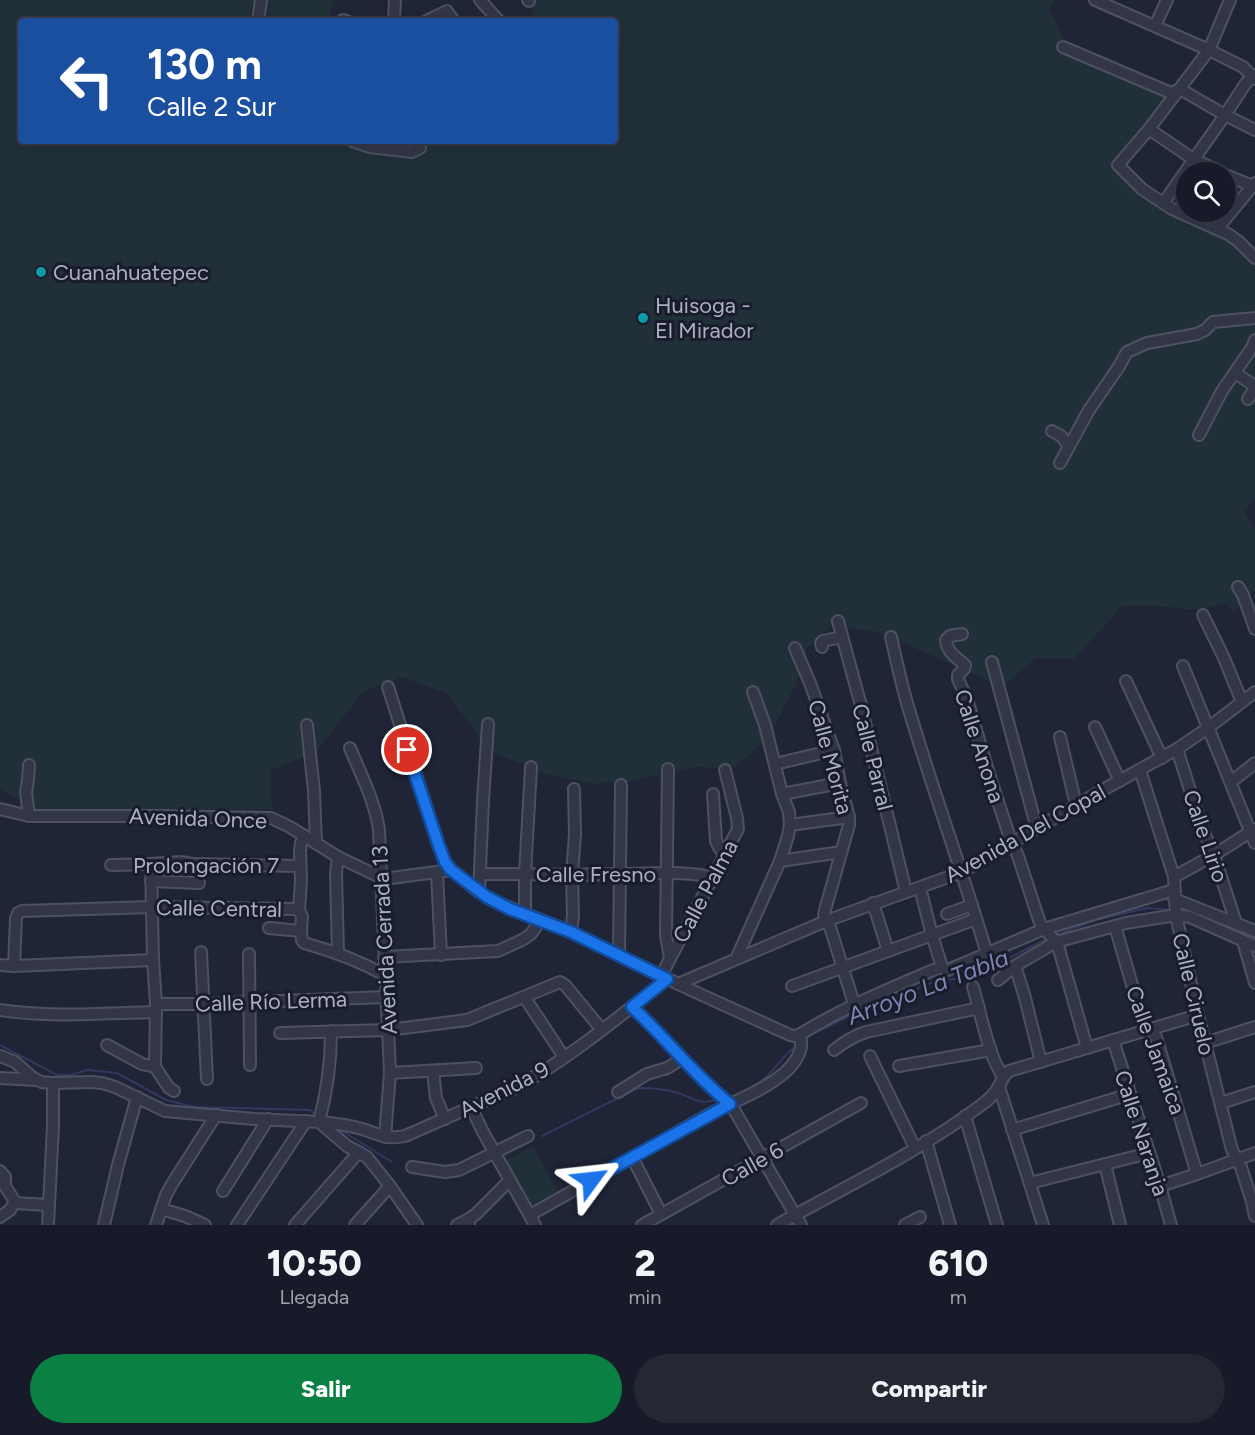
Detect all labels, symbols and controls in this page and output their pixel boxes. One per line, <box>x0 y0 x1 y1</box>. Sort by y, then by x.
text: 130 m <box>147 39 262 90</box>
icon: left <box>48 42 126 120</box>
text: Calle 2 Sur <box>147 90 276 123</box>
map controls <box>1176 162 1236 222</box>
button: search <box>1176 162 1236 222</box>
place label: Cuanahuatepec <box>53 259 209 286</box>
marker: Cuanahuatepec <box>34 265 48 279</box>
place label: Huisoga - El Mirador <box>655 292 754 344</box>
marker: Huisoga - El Mirador <box>636 311 650 325</box>
street label: Calle Anona <box>949 686 1011 806</box>
street label: Calle Morita <box>802 697 859 817</box>
street label: Calle Parral <box>846 701 899 813</box>
pin <box>381 724 432 775</box>
icon: arrive <box>390 733 423 766</box>
street label: Avenida Del Copal <box>940 778 1110 889</box>
street label: Calle Lirio <box>1177 786 1234 886</box>
street label: Avenida Once <box>129 803 267 834</box>
street label: Calle Palma <box>667 835 744 947</box>
street label: Avenida Cerrada 13 <box>366 845 403 1035</box>
street label: Prolongación 7 <box>133 852 279 879</box>
street label: Calle Fresno <box>536 861 656 888</box>
street label: Calle Central <box>156 894 282 923</box>
street label: Calle Ciruelo <box>1166 930 1221 1058</box>
water label: Arroyo La Tabla <box>842 942 1013 1031</box>
street label: Calle Jamaica <box>1120 982 1191 1118</box>
street label: Calle Río Lerma <box>195 985 347 1018</box>
street label: Avenida 9 <box>455 1055 554 1124</box>
street label: Calle Naranja <box>1109 1067 1175 1199</box>
street label: Calle 6 <box>717 1136 788 1192</box>
position arrow <box>559 1148 623 1212</box>
text: 10:50 <box>267 1242 362 1285</box>
text: 2 <box>634 1242 656 1285</box>
text: 610 <box>928 1242 988 1285</box>
text: Llegada <box>280 1285 349 1309</box>
text: min <box>629 1285 661 1309</box>
text: m <box>950 1285 967 1309</box>
button: Salir <box>30 1354 622 1423</box>
button: Compartir <box>634 1354 1225 1423</box>

